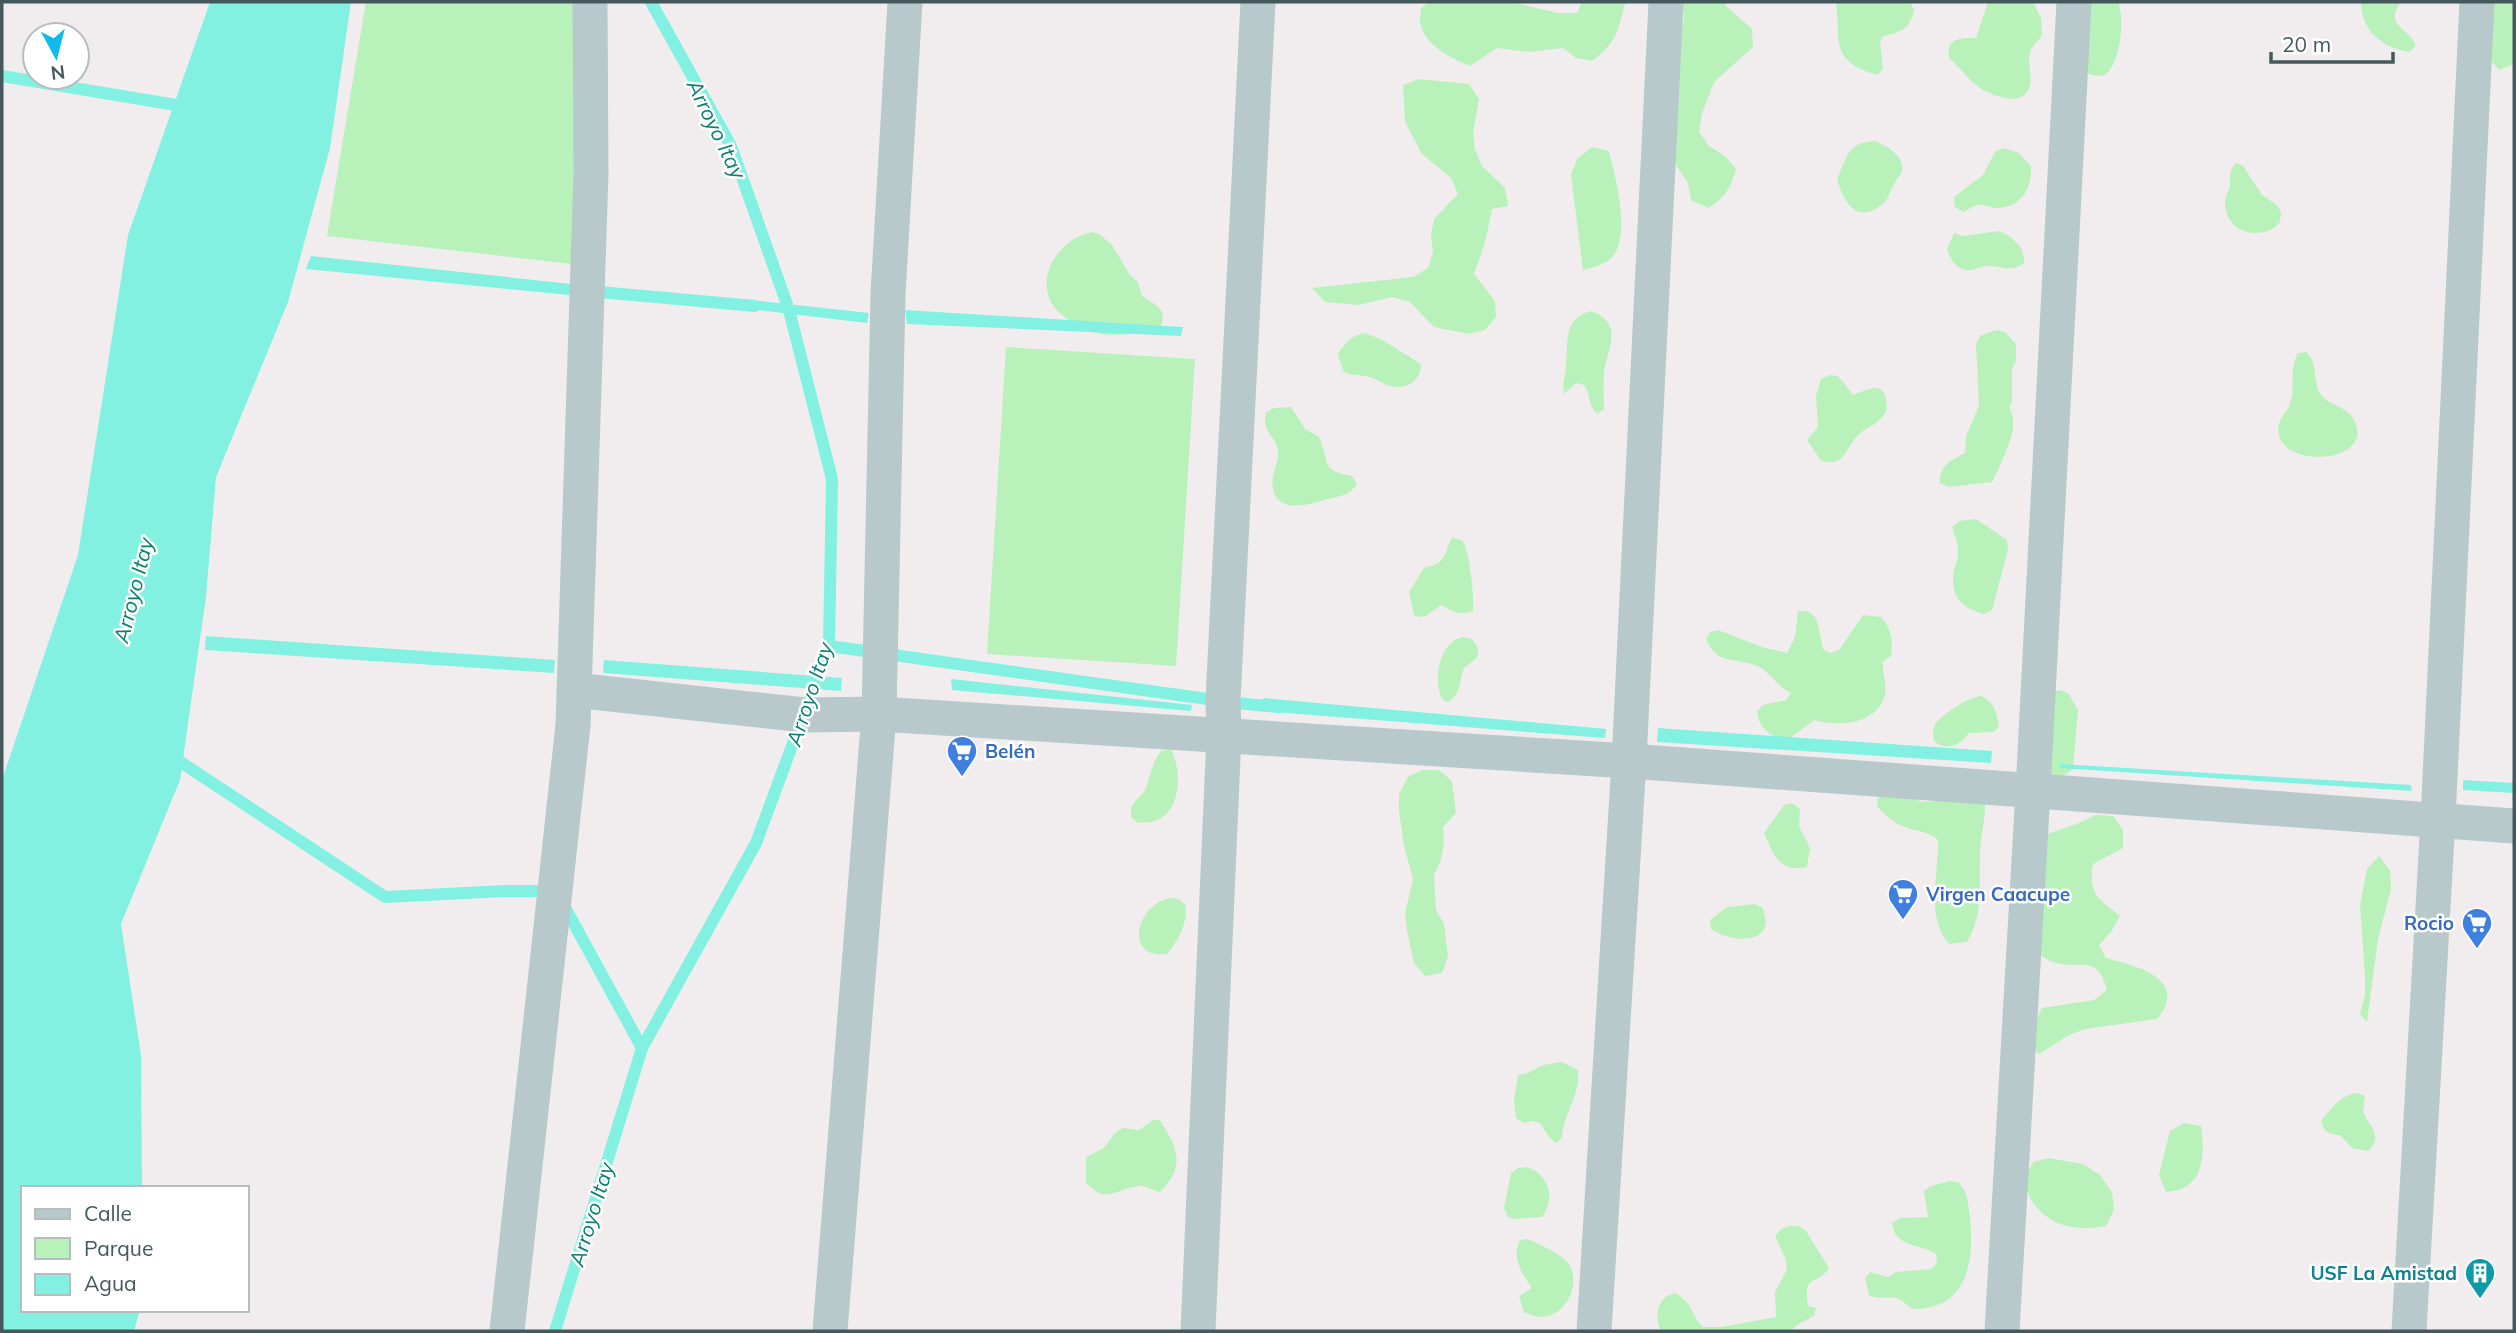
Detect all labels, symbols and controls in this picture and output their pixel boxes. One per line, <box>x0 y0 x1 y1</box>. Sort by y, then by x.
north arrow <box>21 21 91 91</box>
scale bar <box>2271 21 2394 65</box>
text: 20 m <box>2282 31 2331 57</box>
text: N <box>49 60 67 86</box>
water label: Arroyo Itay <box>681 74 753 184</box>
water label: Arroyo Itay <box>107 534 159 646</box>
water label: Arroyo Itay <box>780 638 838 750</box>
supermarket icon: Belén <box>945 734 979 778</box>
place label: Belén <box>985 739 1035 763</box>
supermarket icon: Virgen Caacupe <box>1886 877 1920 921</box>
place label: Virgen Caacupe <box>1925 882 2070 906</box>
supermarket icon: Rocio <box>2460 906 2494 950</box>
place label: Rocio <box>2404 911 2454 935</box>
water label: Arroyo Itay <box>563 1158 619 1270</box>
legend <box>21 1186 248 1312</box>
text: Calle <box>84 1200 132 1226</box>
text: Parque <box>84 1235 153 1261</box>
building icon: USF La Amistad <box>2463 1256 2497 1300</box>
place label: USF La Amistad <box>2311 1261 2457 1285</box>
text: Agua <box>84 1270 137 1296</box>

